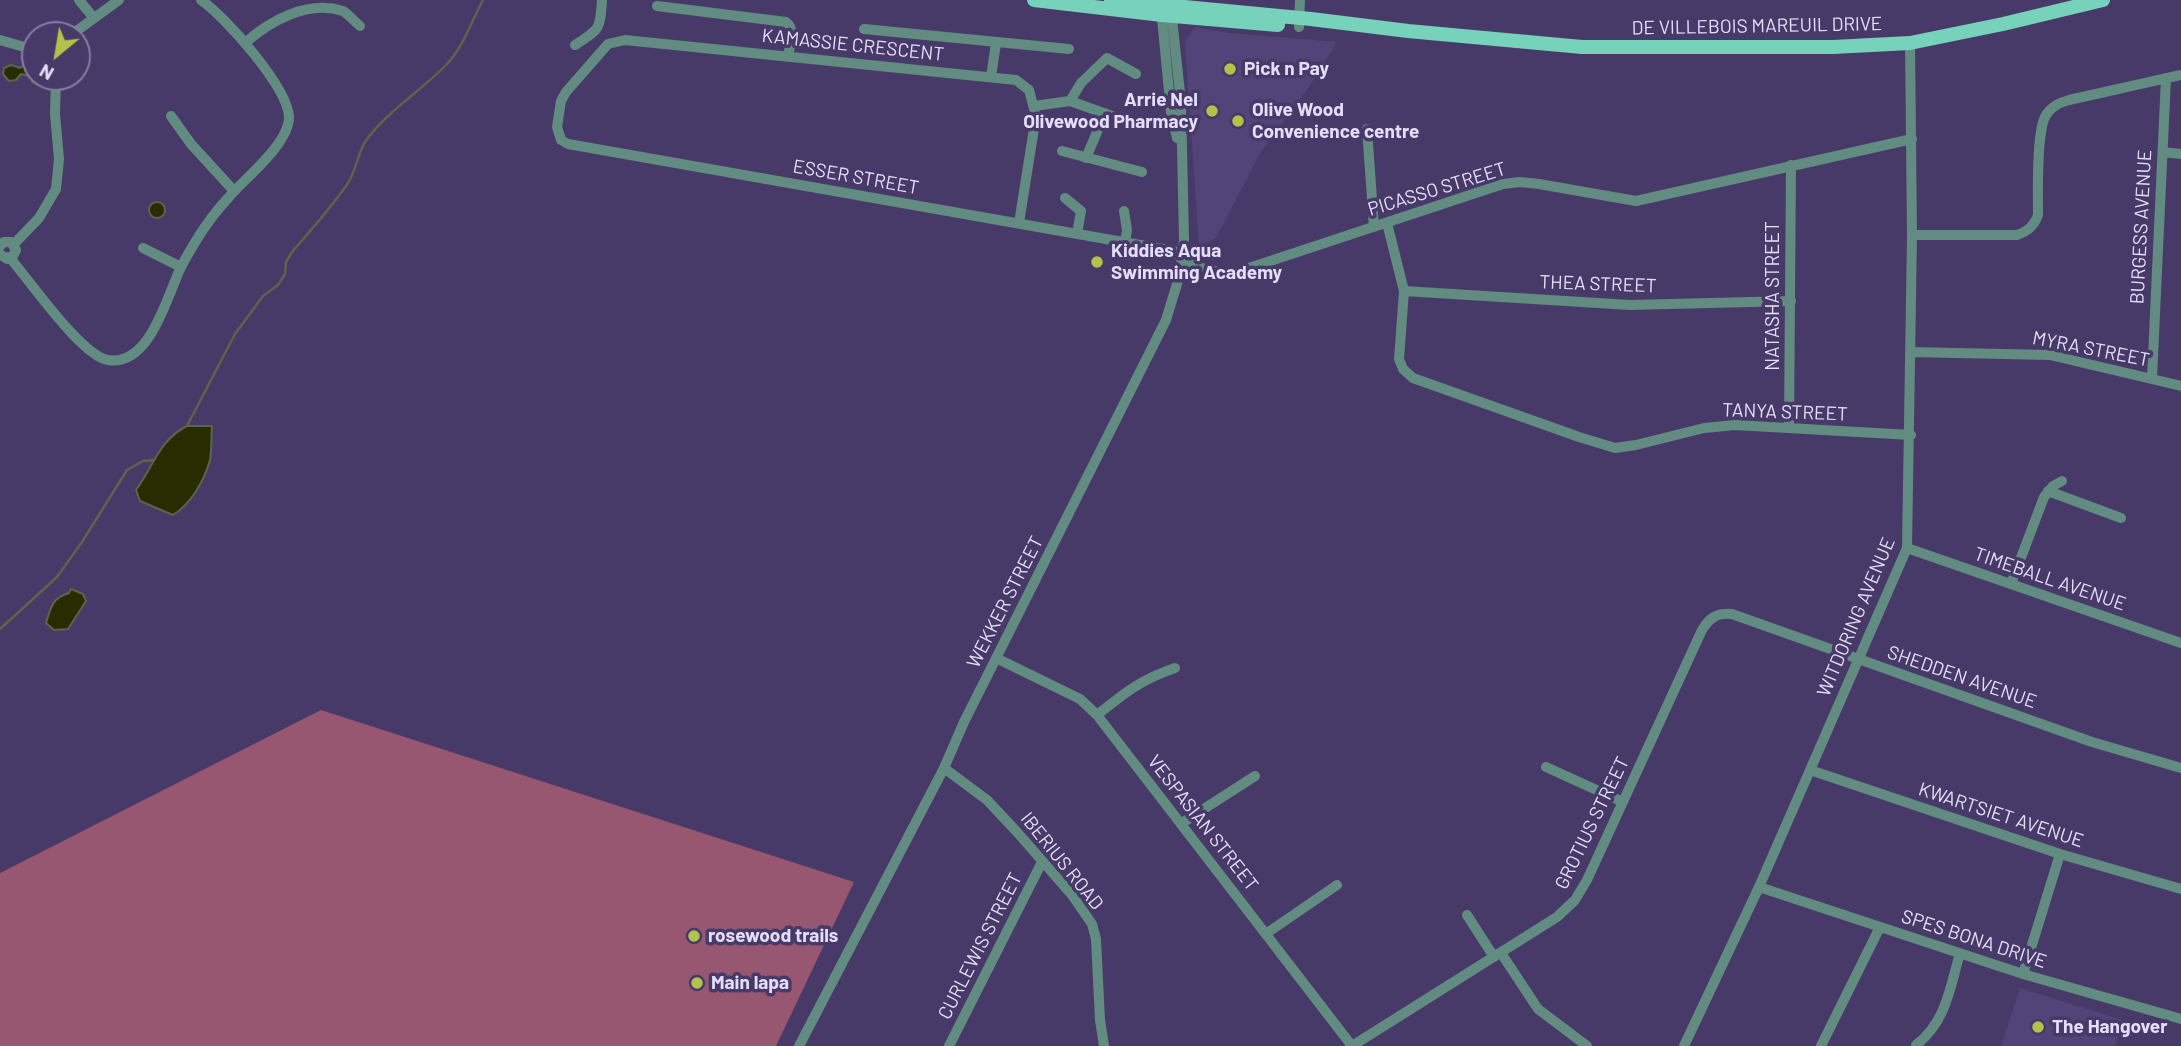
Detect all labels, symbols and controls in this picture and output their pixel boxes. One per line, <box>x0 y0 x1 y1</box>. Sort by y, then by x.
street label: DE VILLEBOIS MAREUIL DRIVE <box>1632 12 1882 40</box>
north arrow <box>21 21 91 91</box>
street label: KAMASSIE CRESCENT <box>761 24 945 66</box>
place label: Pick n Pay <box>1244 58 1329 80</box>
text: N <box>35 60 57 86</box>
marker: Pick n Pay <box>1222 61 1238 77</box>
place label: Arrie Nel Olivewood Pharmacy <box>1023 89 1198 133</box>
place label: Olive Wood Convenience centre <box>1252 99 1419 143</box>
marker: Arrie Nel Olivewood Pharmacy <box>1204 103 1220 119</box>
marker: Olive Wood Convenience centre <box>1230 113 1246 129</box>
street label: BURGESS AVENUE <box>2126 149 2156 305</box>
street label: ESSER STREET <box>791 155 921 199</box>
street label: PICASSO STREET <box>1365 157 1509 221</box>
street label: NATASHA STREET <box>1762 221 1784 371</box>
place label: Kiddies Aqua Swimming Academy <box>1111 240 1282 284</box>
marker: Kiddies Aqua Swimming Academy <box>1089 254 1105 270</box>
street label: THEA STREET <box>1539 271 1657 297</box>
street label: MYRA STREET <box>2030 326 2152 372</box>
street label: TANYA STREET <box>1722 398 1848 426</box>
street label: WEKKER STREET <box>962 532 1048 672</box>
street label: WITDORING AVENUE <box>1812 534 1900 700</box>
street label: TIMEBALL AVENUE <box>1971 542 2129 616</box>
street label: SHEDDEN AVENUE <box>1884 641 2040 713</box>
street label: VESPASIAN STREET <box>1143 750 1263 896</box>
street label: GROTIUS STREET <box>1550 753 1634 893</box>
street label: KWARTSIET AVENUE <box>1916 778 2086 852</box>
street label: IBERIUS ROAD <box>1016 808 1108 914</box>
street label: CURLEWIS STREET <box>933 869 1027 1023</box>
street label: SPES BONA DRIVE <box>1899 905 2049 973</box>
place label: rosewood trails <box>708 925 838 947</box>
marker: rosewood trails <box>686 928 702 944</box>
place label: Main lapa <box>711 972 789 994</box>
marker: Main lapa <box>689 975 705 991</box>
place label: The Hangover <box>2052 1016 2168 1038</box>
marker: The Hangover <box>2030 1019 2046 1035</box>

